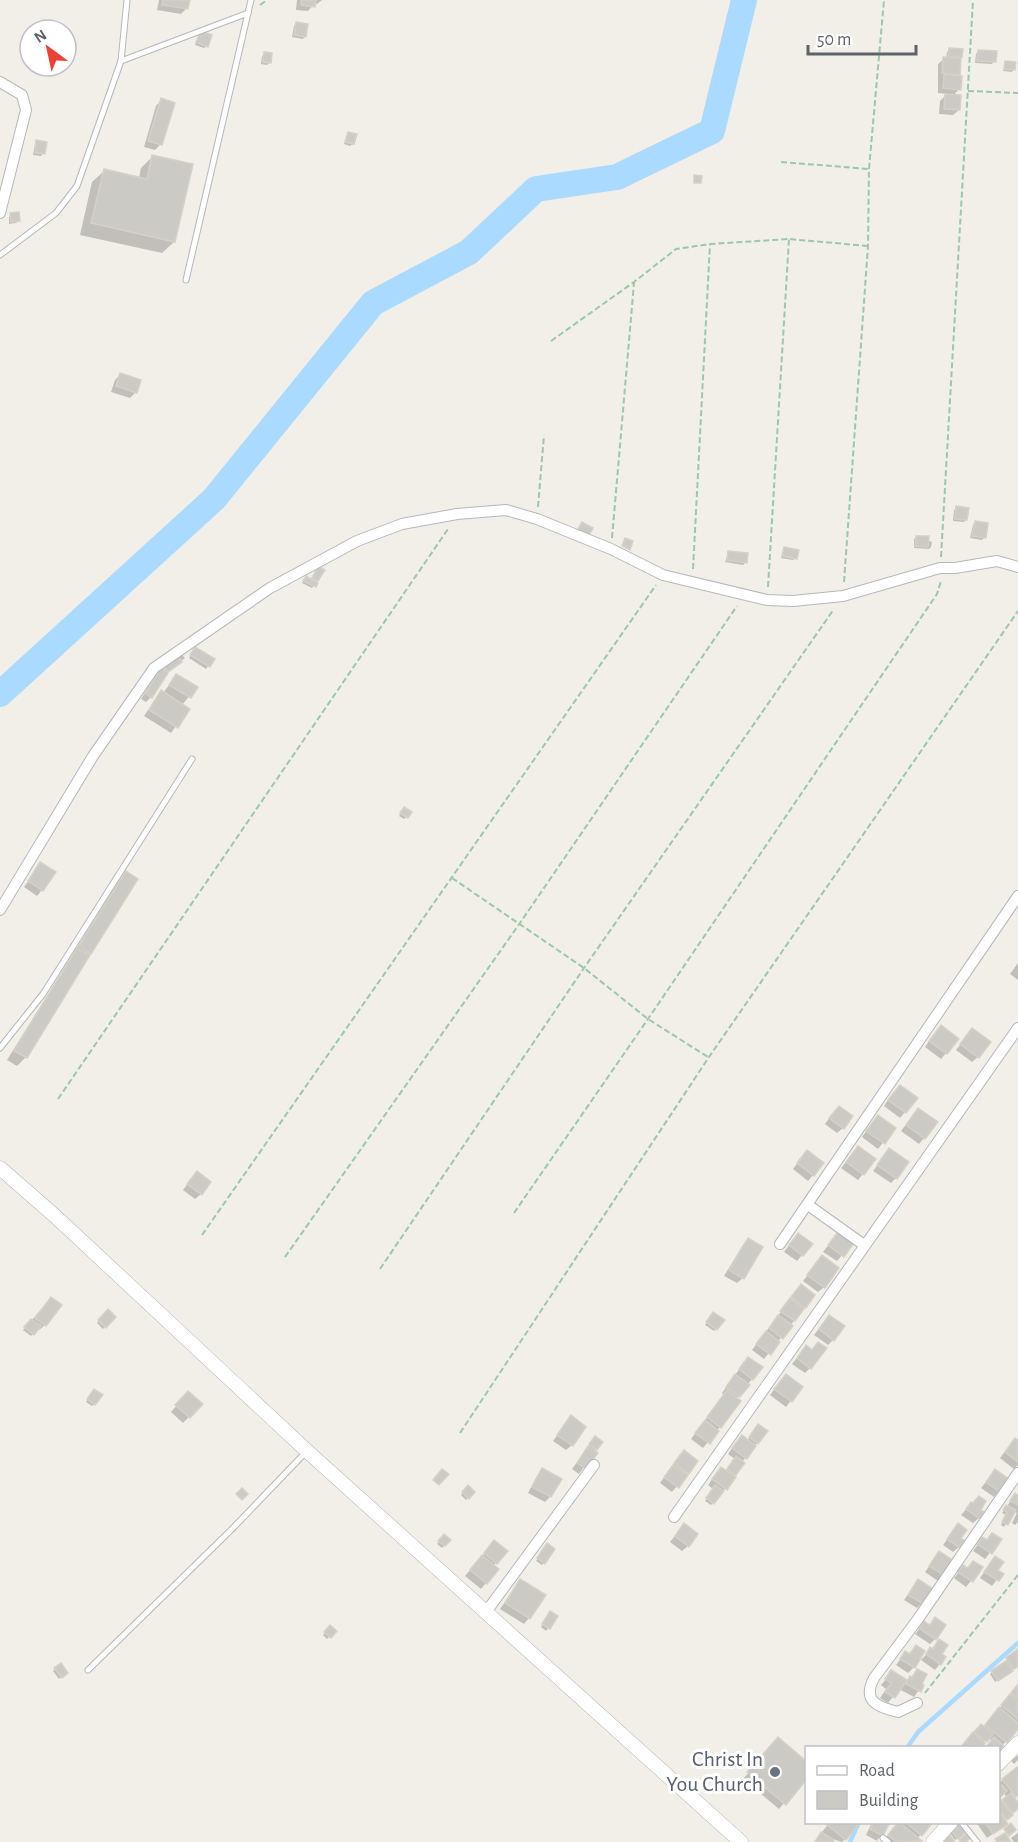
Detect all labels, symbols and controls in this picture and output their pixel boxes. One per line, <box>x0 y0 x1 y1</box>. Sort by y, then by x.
north arrow <box>18 18 78 78</box>
scale bar <box>808 18 916 56</box>
text: N <box>31 27 49 46</box>
text: 50 m <box>817 31 851 49</box>
legend <box>805 1746 1000 1824</box>
place label: Christ In You Church <box>666 1748 763 1795</box>
text: Road <box>859 1762 895 1780</box>
marker: Christ In You Church <box>768 1765 782 1779</box>
text: Building <box>859 1792 919 1810</box>

